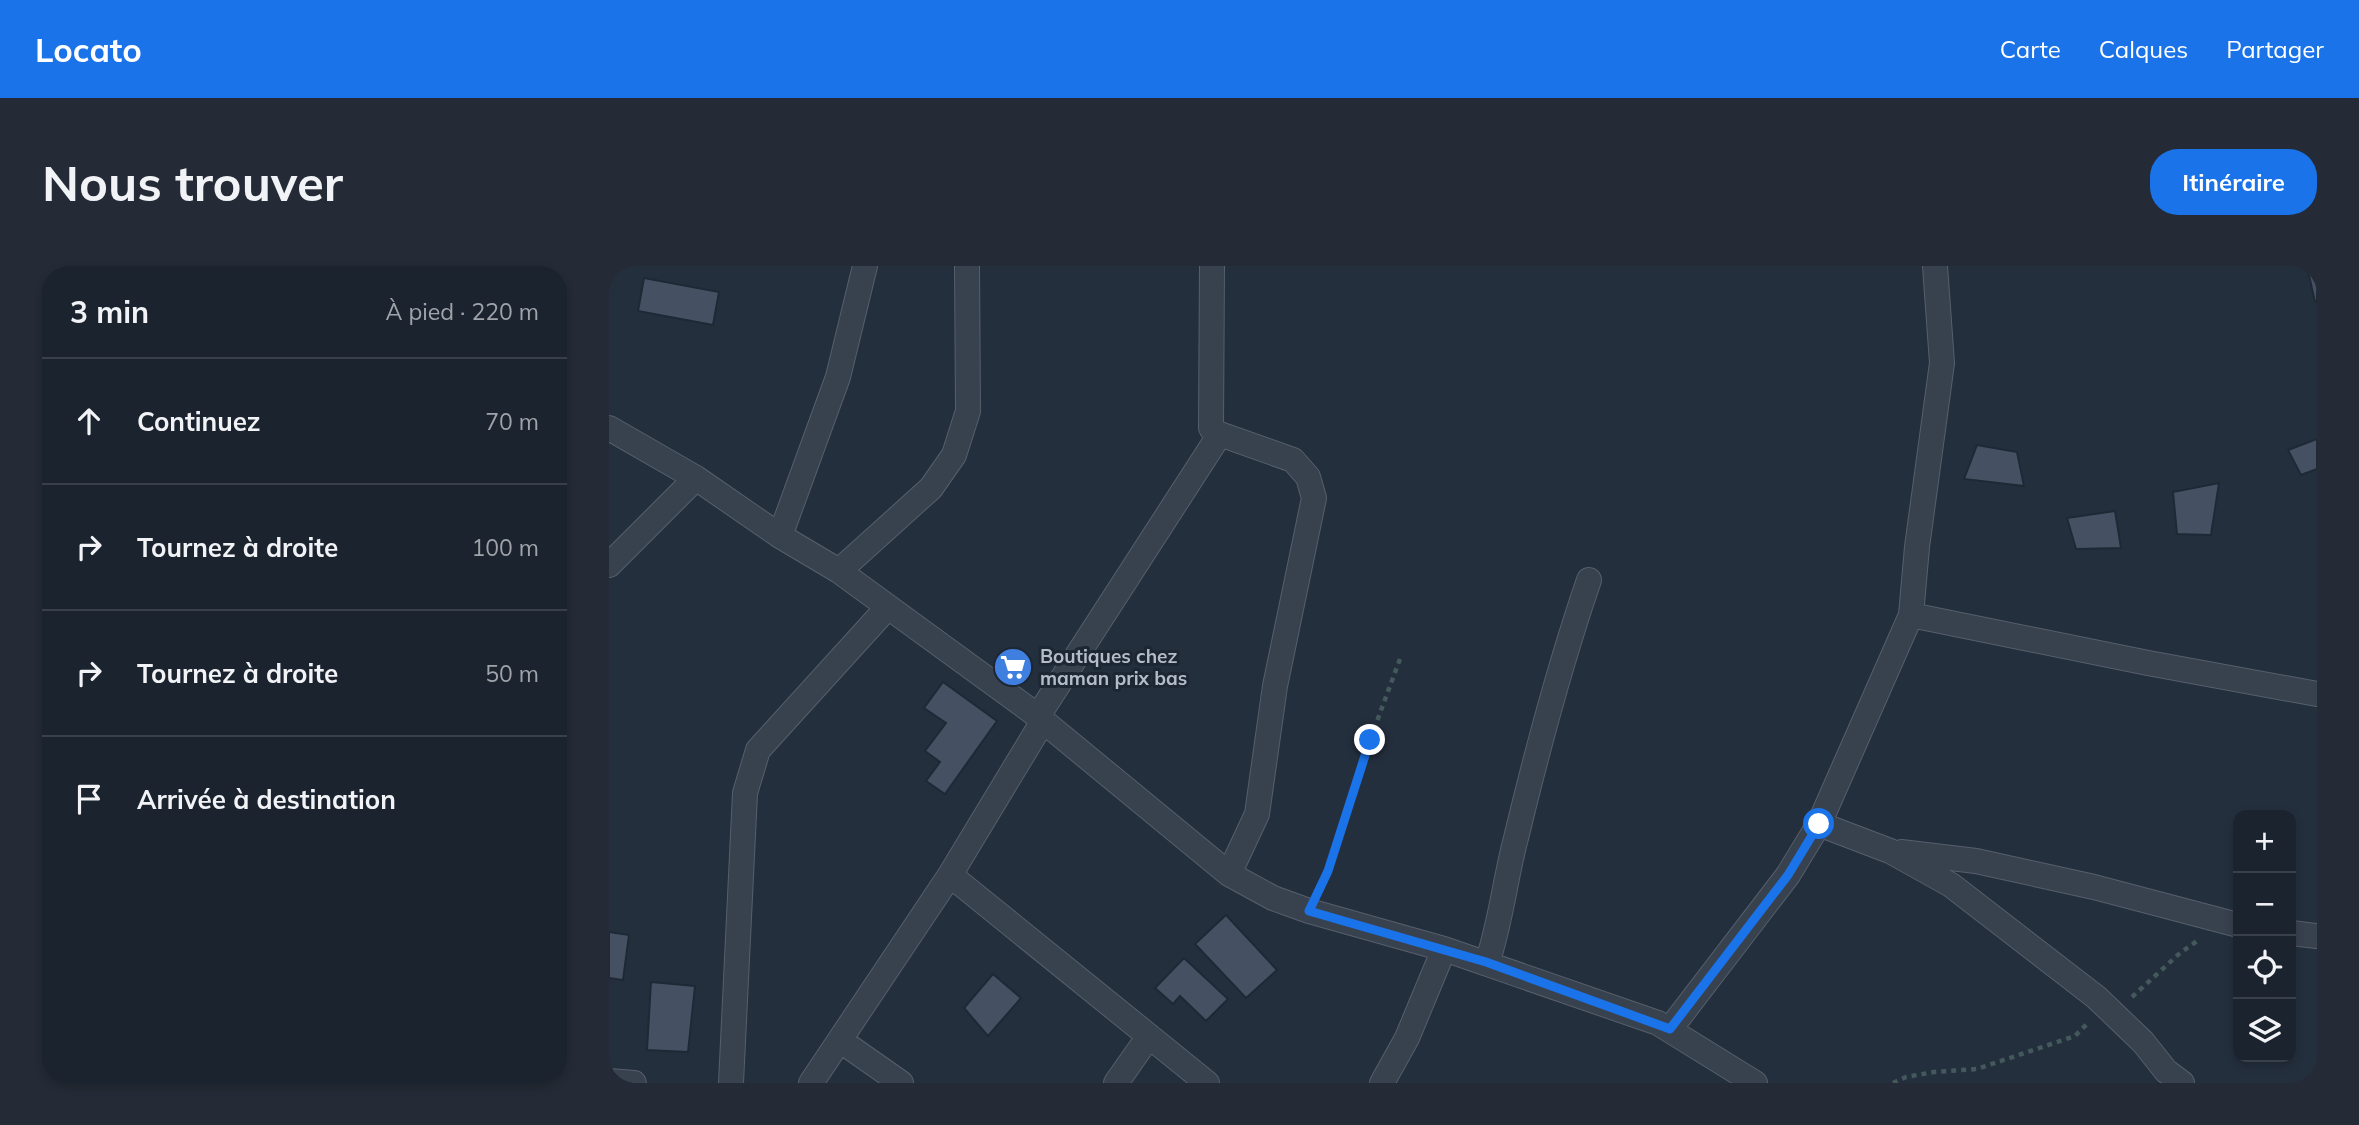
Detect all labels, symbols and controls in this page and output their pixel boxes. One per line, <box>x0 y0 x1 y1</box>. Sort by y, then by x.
text: Locato <box>35 29 142 70</box>
text: Carte <box>2000 34 2061 64</box>
text: Calques <box>2099 34 2188 64</box>
text: Partager <box>2226 34 2324 64</box>
button: Itinéraire <box>2150 149 2317 215</box>
text: Nous trouver <box>42 152 343 213</box>
text: 3 min <box>70 293 149 331</box>
text: À pied · 220 m <box>386 297 539 326</box>
icon: ahead <box>70 402 108 440</box>
text: Continuez <box>137 405 261 438</box>
text: 70 m <box>485 407 539 436</box>
icon: right <box>70 528 108 566</box>
text: Tournez à droite <box>137 531 338 564</box>
text: 100 m <box>471 533 539 562</box>
place label: Boutiques chez maman prix bas <box>1040 644 1187 690</box>
supermarket icon: Boutiques chez maman prix bas <box>992 646 1034 688</box>
icon: right <box>70 654 108 692</box>
text: Tournez à droite <box>137 657 338 690</box>
text: 50 m <box>485 659 539 688</box>
route end <box>1354 724 1385 755</box>
icon: arrive <box>70 780 108 818</box>
text: Arrivée à destination <box>137 783 396 816</box>
route start <box>1803 808 1834 839</box>
map controls <box>2233 810 2296 1062</box>
button: + <box>2233 810 2296 873</box>
button: − <box>2233 873 2296 936</box>
button: locate <box>2233 936 2296 999</box>
button: layers <box>2233 999 2296 1062</box>

